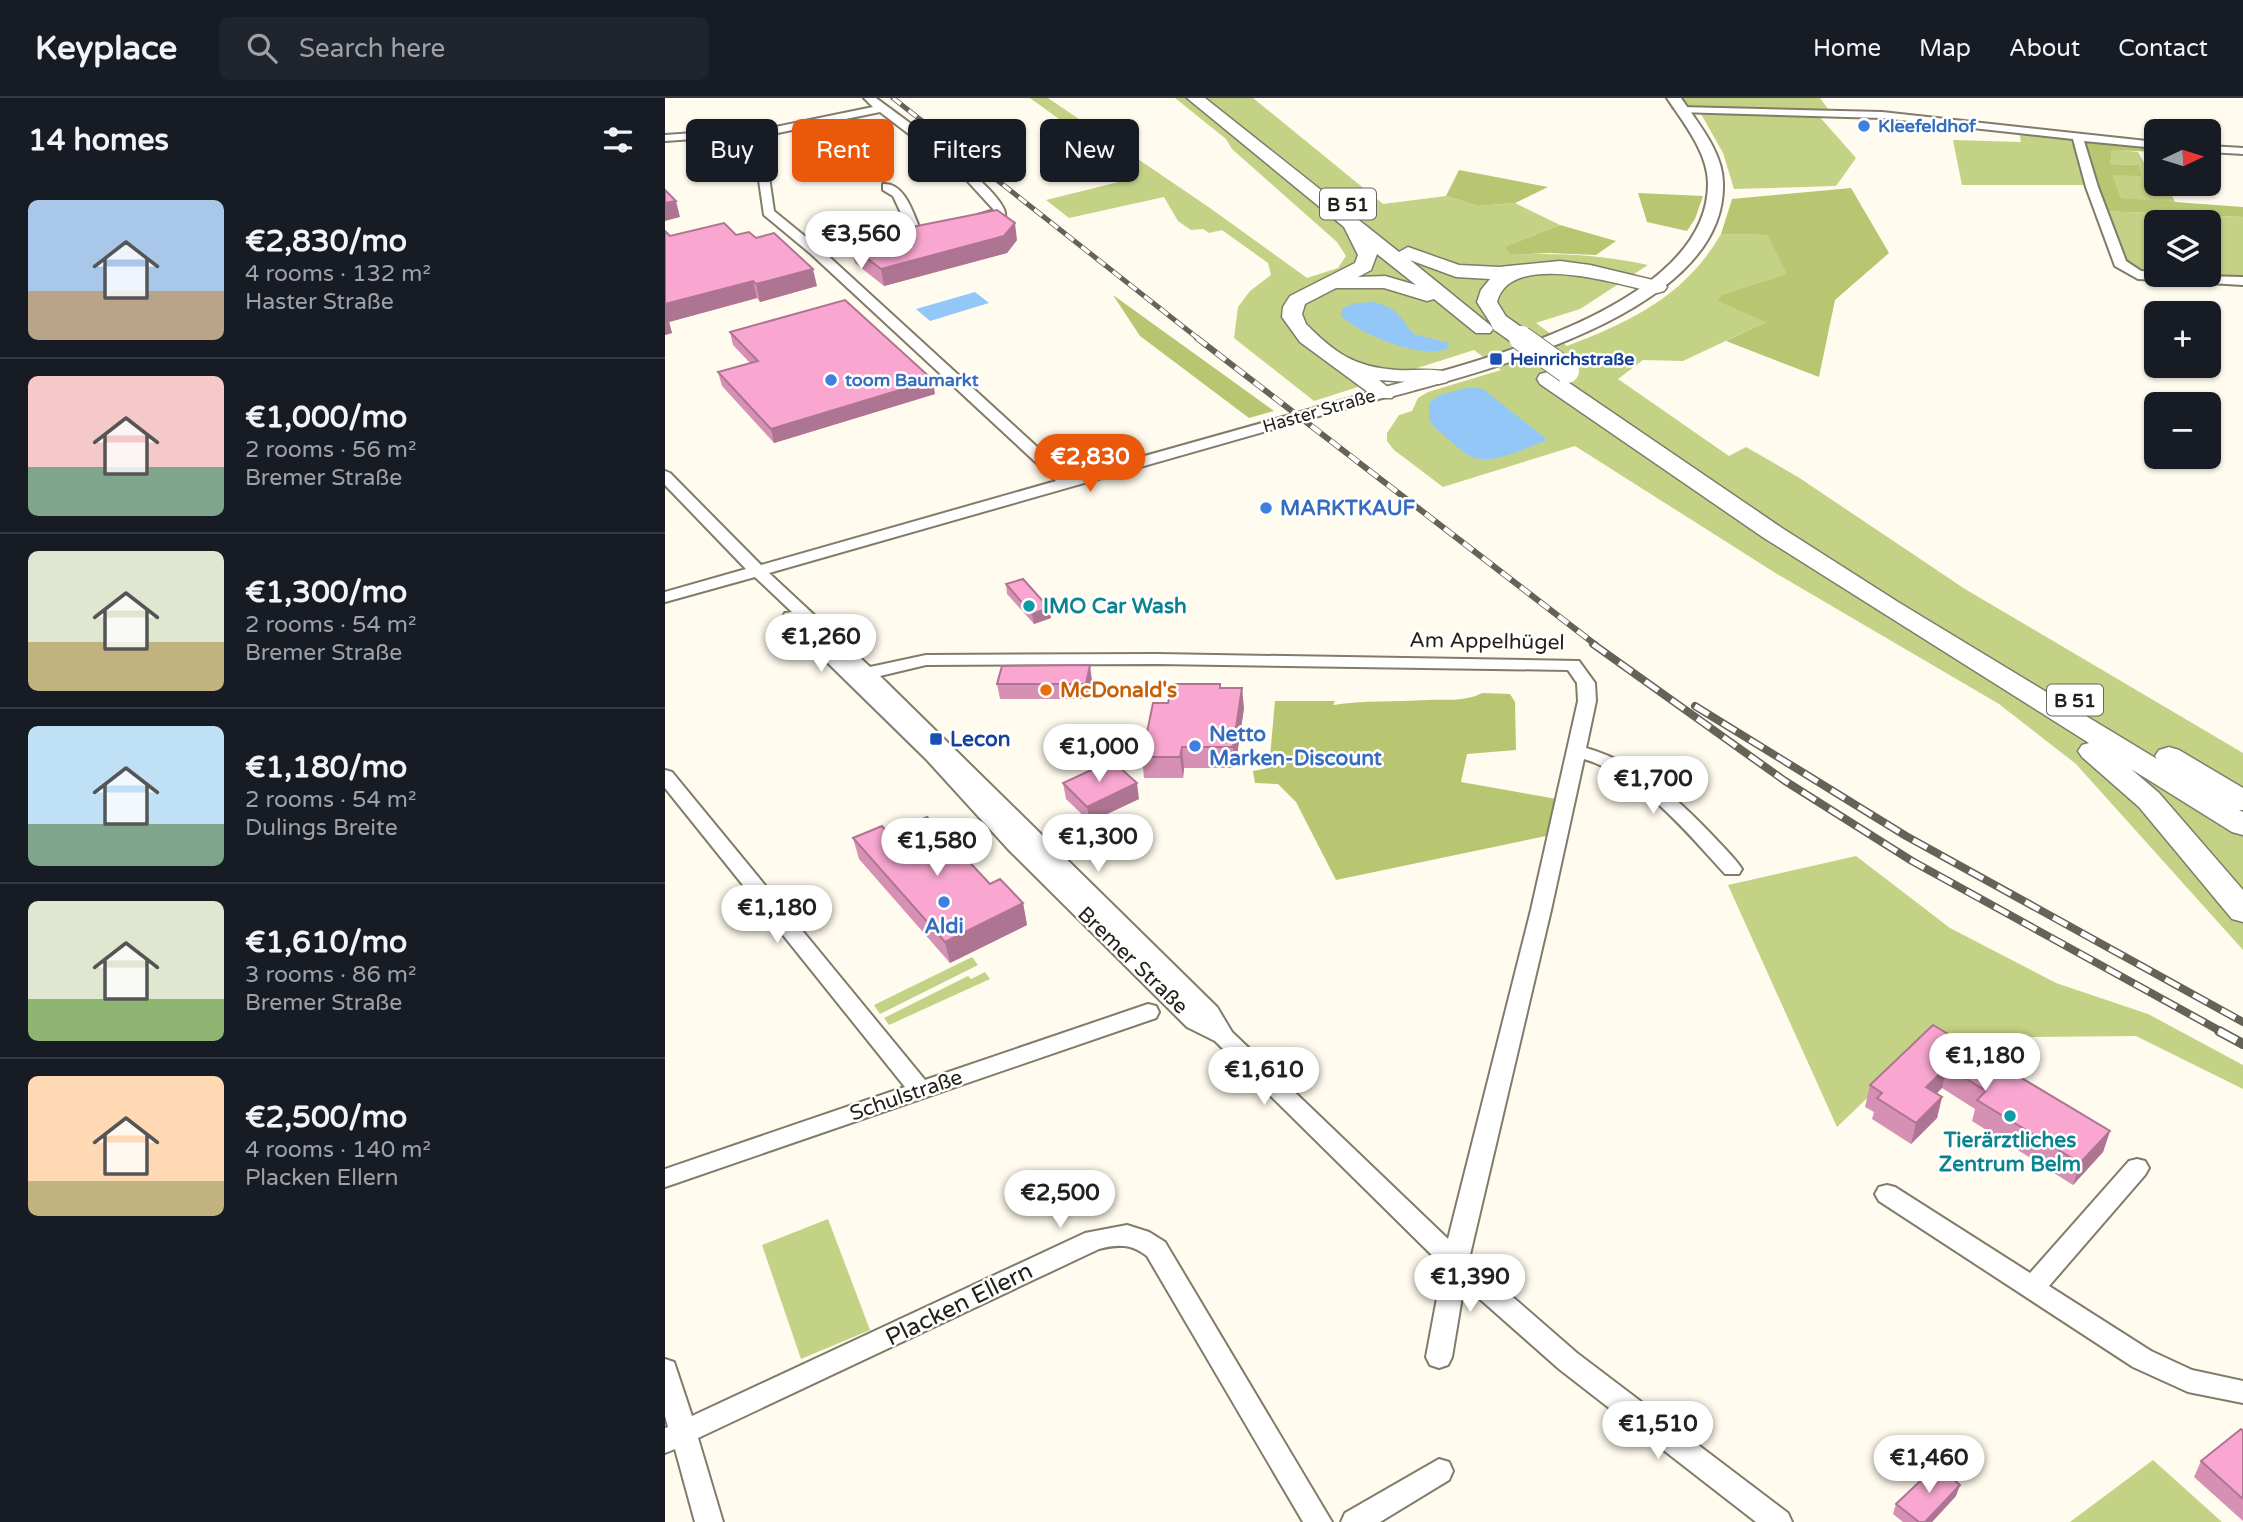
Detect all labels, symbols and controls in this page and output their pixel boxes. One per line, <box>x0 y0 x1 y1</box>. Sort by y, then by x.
search box <box>219 17 709 80</box>
text: Keyplace <box>35 29 177 68</box>
icon: search <box>243 29 281 67</box>
text: Search here <box>299 33 445 64</box>
text: Home <box>1813 34 1881 63</box>
text: Map <box>1919 34 1971 63</box>
text: About <box>2009 34 2080 63</box>
text: Contact <box>2118 34 2208 63</box>
place label: Kleefeldhof <box>1878 115 1977 137</box>
marker: Kleefeldhof <box>1856 118 1872 134</box>
chip: Buy <box>686 119 778 182</box>
chip: Rent <box>792 119 894 182</box>
chip: Filters <box>908 119 1026 182</box>
chip: New <box>1040 119 1139 182</box>
north arrow <box>2144 119 2221 196</box>
map controls <box>2144 119 2221 469</box>
icon: filters <box>599 121 637 159</box>
text: 14 homes <box>28 122 169 159</box>
road number: B 51 <box>1320 188 1376 220</box>
button: layers <box>2144 210 2221 287</box>
pin: €3,560 <box>804 212 918 271</box>
text: €3,560 <box>821 220 901 248</box>
text: €2,830/mo <box>245 223 407 260</box>
icon: home <box>84 228 168 312</box>
text: 4 rooms · 132 m² <box>245 260 431 288</box>
text: Haster Straße <box>245 288 394 316</box>
button: + <box>2144 301 2221 378</box>
place label: Heinrichstraße <box>1510 348 1635 370</box>
marker: Heinrichstraße <box>1488 351 1504 367</box>
place label: toom Baumarkt <box>845 369 979 391</box>
marker: toom Baumarkt <box>823 372 839 388</box>
street label: Haster Straße <box>1260 384 1378 438</box>
button: − <box>2144 392 2221 469</box>
text: €1,000/mo <box>245 399 407 436</box>
icon: home <box>84 404 168 488</box>
pin: €2,830 <box>1033 434 1147 494</box>
text: 2 rooms · 56 m² <box>245 436 416 464</box>
text: €2,830 <box>1050 443 1130 471</box>
text: Bremer Straße <box>245 464 402 492</box>
place label: MARKTKAUF <box>1280 496 1416 521</box>
marker: MARKTKAUF <box>1258 500 1274 516</box>
text: €1,300/mo <box>245 574 407 611</box>
icon: home <box>84 579 168 663</box>
place label: IMO Car Wash <box>1043 594 1187 619</box>
marker: IMO Car Wash <box>1021 598 1037 614</box>
text: 2 rooms · 54 m² <box>245 611 416 639</box>
pin: €1,260 <box>764 614 878 674</box>
text: €1,260 <box>781 623 861 651</box>
street label: Am Appelhügel <box>1409 628 1565 655</box>
text: Bremer Straße <box>245 639 402 667</box>
place label: McDonald's <box>1060 678 1177 703</box>
marker: McDonald's <box>1038 682 1054 698</box>
road number: B 51 <box>2047 684 2103 716</box>
place label: Netto Marken-Discount <box>1209 722 1382 771</box>
pin: €1,000 <box>1042 724 1156 784</box>
place label: Lecon <box>950 727 1011 752</box>
marker: Lecon <box>928 731 944 747</box>
text: €1,000 <box>1059 733 1139 761</box>
marker: Netto Marken-Discount <box>1187 738 1203 754</box>
text: €1,180/mo <box>245 749 407 786</box>
icon: home <box>84 754 168 838</box>
pin: €1,700 <box>1596 756 1710 816</box>
text: €1,700 <box>1613 765 1693 793</box>
text: 2 rooms · 54 m² <box>245 786 416 814</box>
text: Dulings Breite <box>245 814 398 842</box>
pin: €1,300 <box>1041 814 1155 874</box>
pin: €1,580 <box>880 818 994 878</box>
text: €1,300 <box>1058 823 1138 851</box>
text: €1,580 <box>897 827 977 855</box>
pin: €1,180 <box>720 886 834 945</box>
text: €1,180 <box>737 894 817 922</box>
marker: Aldi <box>936 894 952 910</box>
street label: Bremer Straße <box>1072 901 1193 1019</box>
place label: Aldi <box>924 914 964 939</box>
text: €1,610/mo <box>245 924 407 961</box>
icon: home <box>84 929 168 1013</box>
text: 3 rooms · 86 m² <box>245 961 416 989</box>
text: Bremer Straße <box>245 989 402 1017</box>
pin: €1,180 <box>1928 1034 2042 1093</box>
text: €1,180 <box>1945 1042 2025 1070</box>
pin: €1,610 <box>1207 1048 1321 1107</box>
text: €1,610 <box>1224 1056 1304 1084</box>
street label: Schulstraße <box>847 1065 966 1126</box>
text: €2,500/mo <box>245 1099 407 1136</box>
icon: home <box>84 1104 168 1188</box>
marker: Tierärztliches Zentrum Belm <box>2002 1108 2018 1124</box>
place label: Tierärztliches Zentrum Belm <box>1939 1128 2081 1177</box>
text: 4 rooms · 140 m² <box>245 1136 431 1164</box>
text: Placken Ellern <box>245 1164 399 1192</box>
pin: €2,500 <box>1003 1170 1117 1230</box>
text: €2,500 <box>1020 1179 1100 1207</box>
pin: €1,390 <box>1413 1254 1527 1314</box>
street label: Placken Ellern <box>881 1256 1038 1353</box>
text: €1,390 <box>1430 1263 1510 1291</box>
pin: €1,510 <box>1601 1402 1715 1461</box>
text: €1,510 <box>1618 1410 1698 1438</box>
pin: €1,460 <box>1872 1436 1986 1495</box>
text: €1,460 <box>1890 1444 1968 1472</box>

